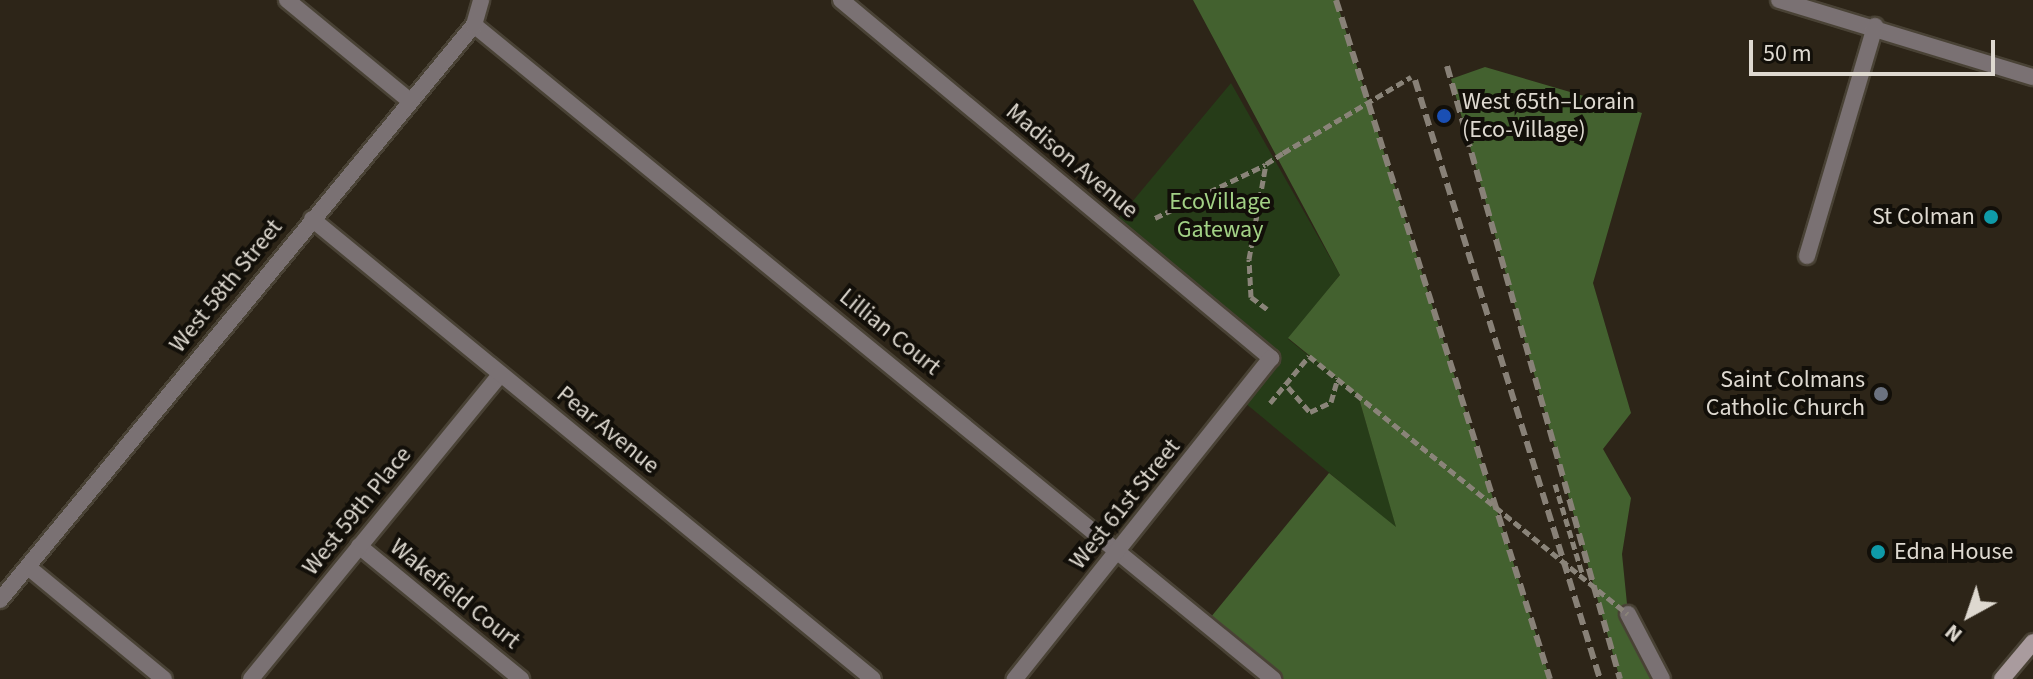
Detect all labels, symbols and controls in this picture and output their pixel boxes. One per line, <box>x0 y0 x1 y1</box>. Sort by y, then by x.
scale bar <box>1753 24 1999 74</box>
text: 50 m <box>1763 36 1812 71</box>
place label: West 65th–Lorain (Eco-Village) <box>1462 88 1635 144</box>
street label: Madison Avenue <box>1000 97 1144 225</box>
marker: West 65th–Lorain (Eco-Village) <box>1433 105 1455 127</box>
park label: EcoVillage Gateway <box>1169 188 1271 244</box>
place label: St Colman <box>1872 203 1975 231</box>
marker: St Colman <box>1982 208 2000 226</box>
street label: West 58th Street <box>163 214 289 358</box>
street label: Lillian Court <box>834 282 946 382</box>
place label: Saint Colmans Catholic Church <box>1706 366 1865 422</box>
street label: Pear Avenue <box>551 380 665 480</box>
marker: Saint Colmans Catholic Church <box>1872 385 1890 403</box>
street label: West 61st Street <box>1064 433 1186 575</box>
street label: West 59th Place <box>296 441 418 581</box>
street label: Wakefield Court <box>384 533 526 655</box>
place label: Edna House <box>1894 538 2013 566</box>
marker: Edna House <box>1869 543 1887 561</box>
north arrow <box>1929 575 2009 655</box>
text: N <box>1938 616 1969 650</box>

